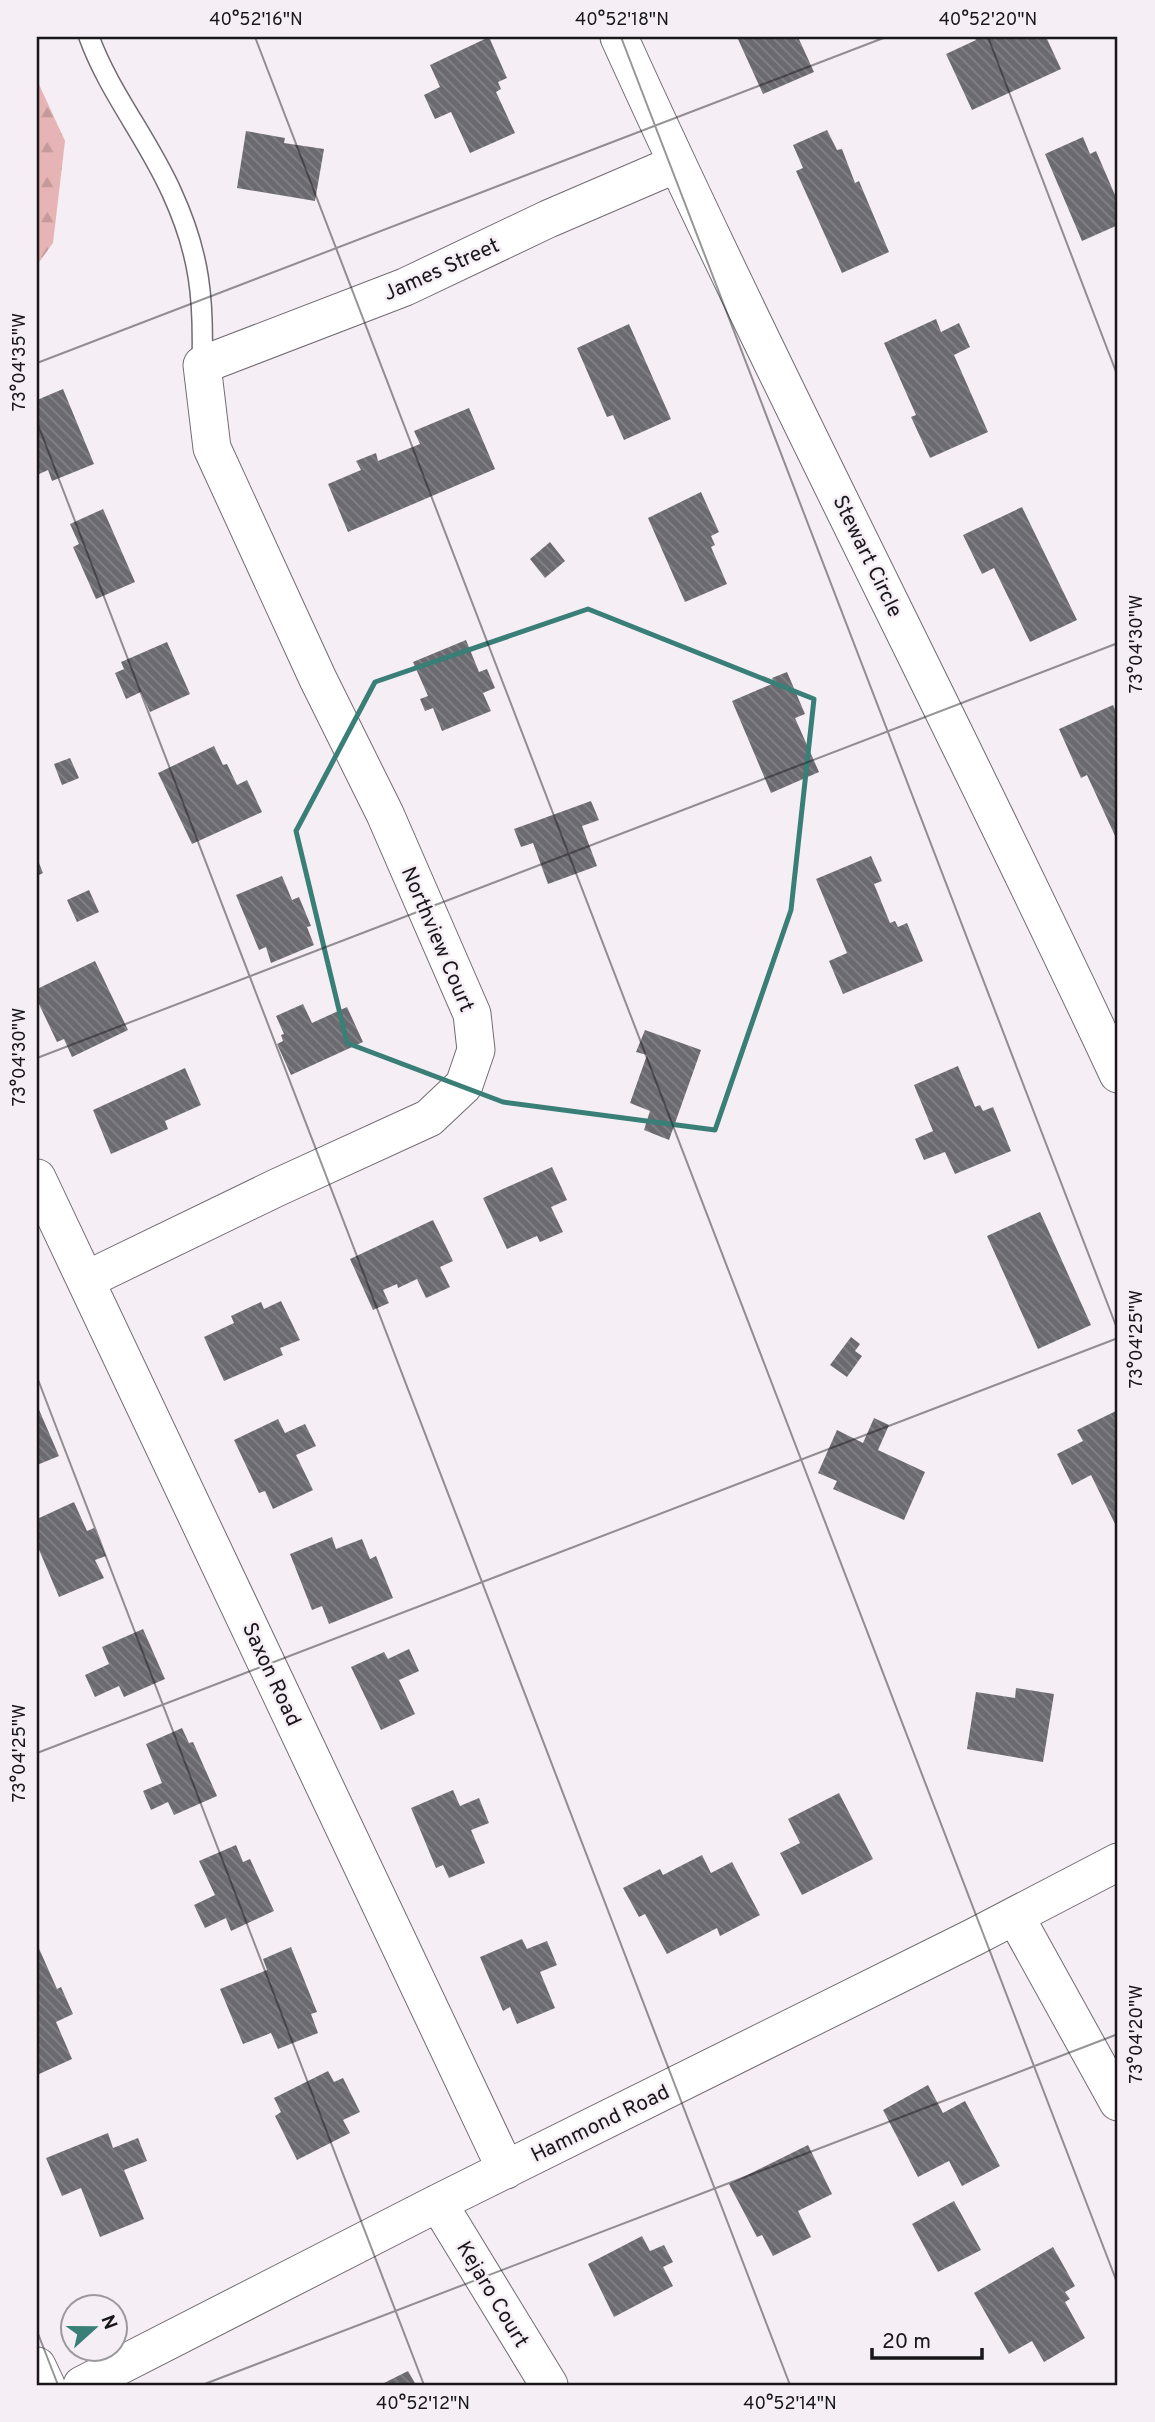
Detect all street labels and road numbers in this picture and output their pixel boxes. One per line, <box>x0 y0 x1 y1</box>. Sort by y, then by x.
street label: James Street <box>379 233 504 308</box>
street label: Stewart Circle <box>825 491 908 622</box>
street label: Northview Court <box>394 863 479 1016</box>
street label: Saxon Road <box>235 1619 306 1731</box>
street label: Hammond Road <box>527 2079 674 2170</box>
street label: Kejaro Court <box>449 2237 534 2353</box>

